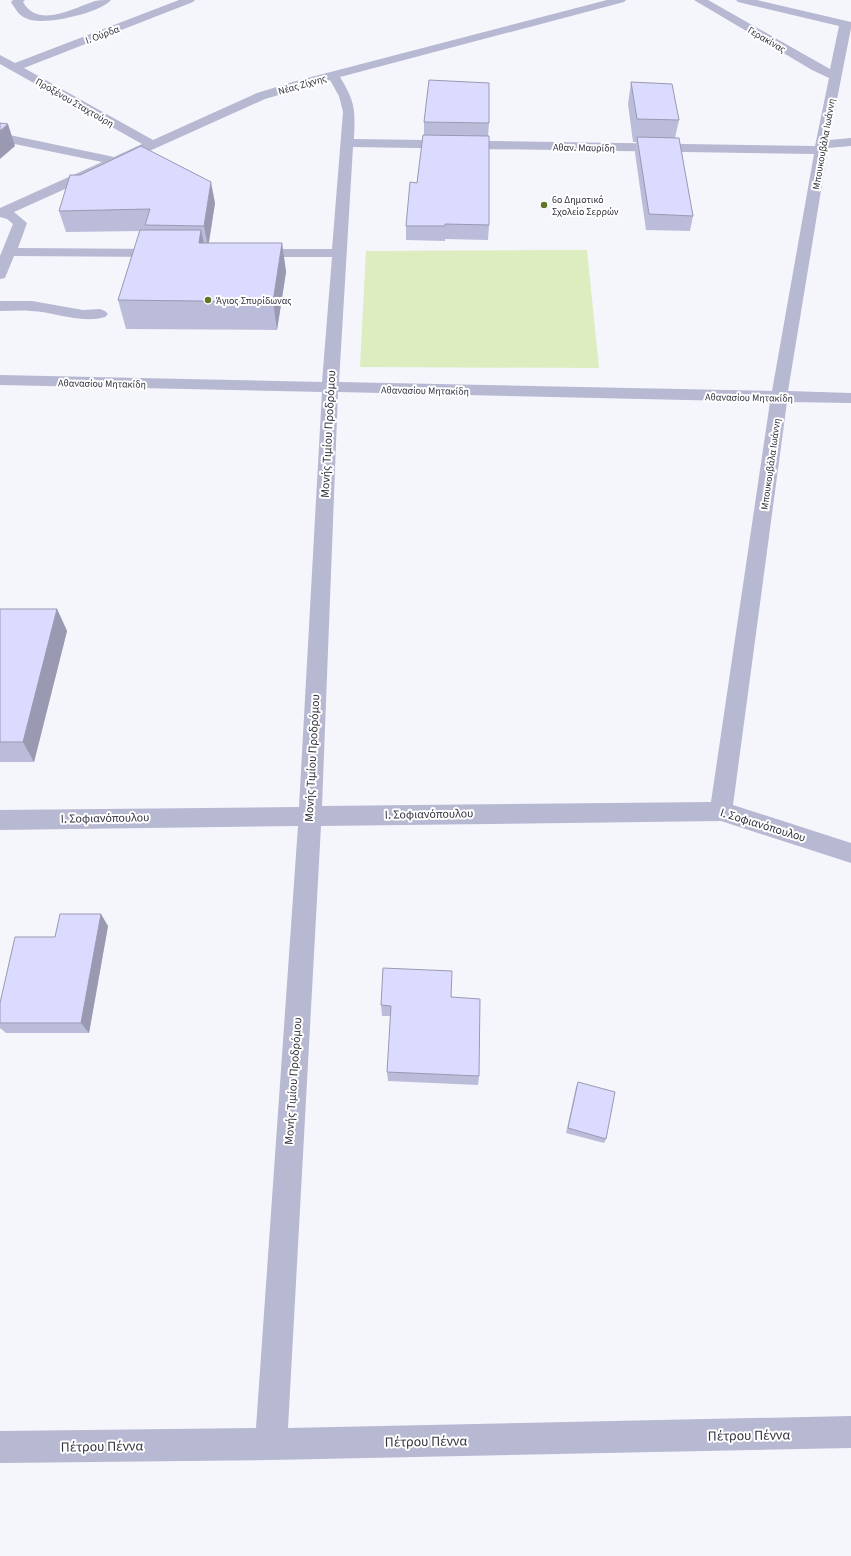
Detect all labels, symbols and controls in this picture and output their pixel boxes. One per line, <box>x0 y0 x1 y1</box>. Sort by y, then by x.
street label: Ι. Ούρδα <box>83 22 122 48</box>
street label: Γερακίνας <box>745 23 789 57</box>
street label: Νέας Ζίχνης <box>276 71 329 99</box>
street label: Προξένου Σταχτούρη <box>33 75 116 131</box>
street label: Μπουκουβάλα Ιωάννη <box>809 98 839 191</box>
street label: Αθαν. Μαυρίδη <box>553 140 615 156</box>
place label: 6ο Δημοτικό Σχολείο Σερρών <box>552 193 619 219</box>
marker: 6ο Δημοτικό Σχολείο Σερρών <box>539 200 549 210</box>
place label: Άγιος Σπυρίδωνας <box>216 294 292 308</box>
marker: Άγιος Σπυρίδωνας <box>203 295 213 305</box>
street label: Μονής Τιμίου Προδρόμου <box>317 370 340 498</box>
street label: Αθανασίου Μητακίδη <box>58 376 146 392</box>
street label: Αθανασίου Μητακίδη <box>381 383 469 399</box>
street label: Αθανασίου Μητακίδη <box>705 390 793 406</box>
street label: Μπουκουβάλα Ιωάννη <box>758 417 784 511</box>
street label: Μονής Τιμίου Προδρόμου <box>301 694 324 822</box>
street label: Ι. Σοφιανόπουλου <box>718 804 808 847</box>
street label: Ι. Σοφιανόπουλου <box>385 805 473 824</box>
street label: Ι. Σοφιανόπουλου <box>61 809 149 828</box>
street label: Μονής Τιμίου Προδρόμου <box>281 1017 306 1145</box>
street label: Πέτρου Πέννα <box>708 1425 791 1447</box>
street label: Πέτρου Πέννα <box>385 1431 468 1453</box>
street label: Πέτρου Πέννα <box>61 1436 144 1458</box>

